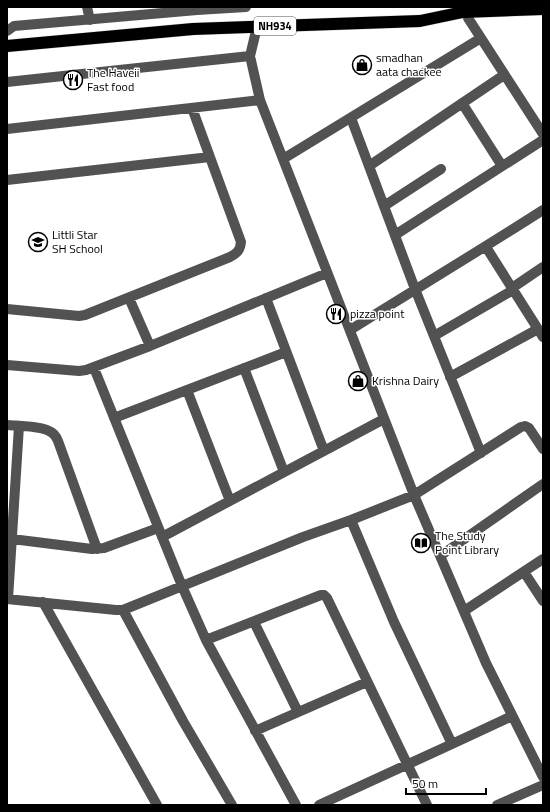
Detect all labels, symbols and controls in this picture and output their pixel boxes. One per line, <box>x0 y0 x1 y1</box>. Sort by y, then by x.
road number: NH934 <box>254 17 296 35</box>
place label: smadhan aata chackee <box>376 48 442 81</box>
shop icon: smadhan aata chackee <box>351 54 373 76</box>
place label: The Haveii Fast food <box>87 63 140 96</box>
restaurant icon: The Haveii Fast food <box>62 69 84 91</box>
place label: Littli Star SH School <box>52 225 103 258</box>
school or university icon: Littli Star SH School <box>27 231 49 253</box>
restaurant icon: pizza point <box>325 303 347 325</box>
place label: pizza point <box>350 304 405 323</box>
shop icon: Krishna Dairy <box>347 370 369 392</box>
place label: Krishna Dairy <box>372 371 439 390</box>
place label: The Study Point Library <box>435 526 499 559</box>
library icon: The Study Point Library <box>410 532 432 554</box>
scale bar <box>406 770 486 796</box>
text: 50 m <box>412 774 438 793</box>

